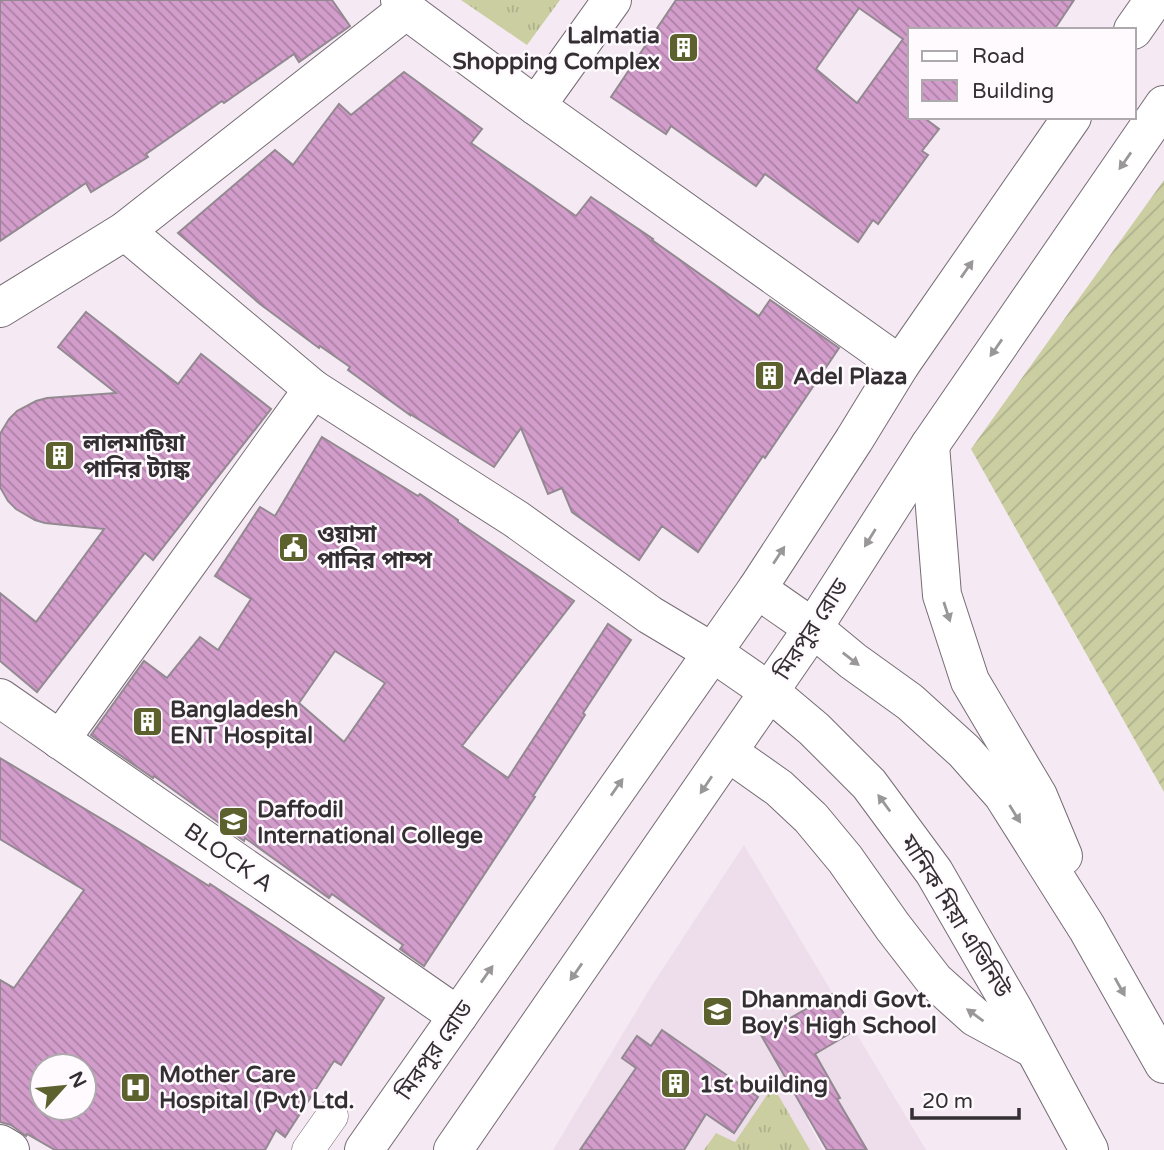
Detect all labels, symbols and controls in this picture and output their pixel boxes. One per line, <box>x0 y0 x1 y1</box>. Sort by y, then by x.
place label: Lalmatia Shopping Complex <box>452 22 660 76</box>
legend <box>908 28 1136 119</box>
building icon: Lalmatia Shopping Complex <box>666 31 700 65</box>
text: Road <box>972 44 1025 69</box>
text: Building <box>972 79 1054 104</box>
one-way arrow <box>1118 152 1132 170</box>
one-way arrow <box>960 260 974 278</box>
one-way arrow <box>989 339 1003 357</box>
building icon: Adel Plaza <box>753 359 787 393</box>
place label: Adel Plaza <box>793 363 907 391</box>
place label: লালমাটিয়া পানির ট্যাঙ্ক <box>82 429 191 484</box>
building icon: লালমাটিয়া পানির ট্যাঙ্ক <box>43 439 77 473</box>
place label: ওয়াসা পানির পাম্প <box>317 521 433 575</box>
one-way arrow <box>864 528 877 548</box>
public building icon: ওয়াসা পানির পাম্প <box>277 530 311 564</box>
one-way arrow <box>772 545 785 565</box>
street label: মিরপুর রোড <box>768 573 855 686</box>
one-way arrow <box>943 602 953 623</box>
one-way arrow <box>842 651 860 666</box>
place label: Bangladesh ENT Hospital <box>170 696 313 750</box>
building icon: Bangladesh ENT Hospital <box>130 705 164 739</box>
one-way arrow <box>699 776 713 794</box>
one-way arrow <box>610 778 624 796</box>
one-way arrow <box>876 795 891 813</box>
place label: Daffodil International College <box>257 796 483 850</box>
school or university icon: Daffodil International College <box>217 805 251 839</box>
one-way arrow <box>1008 805 1021 824</box>
street label: BLOCK A <box>178 817 278 899</box>
street label: মানিক মিয়া এভিনিউ <box>893 829 1017 1004</box>
one-way arrow <box>569 963 583 981</box>
one-way arrow <box>480 965 494 983</box>
one-way arrow <box>1114 978 1126 997</box>
place label: Dhanmandi Govt. Boy's High School <box>741 986 937 1040</box>
street label: মিরপুর রোড <box>390 995 479 1106</box>
school or university icon: Dhanmandi Govt. Boy's High School <box>701 995 735 1029</box>
one-way arrow <box>966 1008 984 1022</box>
north arrow <box>28 1052 98 1122</box>
place label: Mother Care Hospital (Pvt) Ltd. <box>159 1061 354 1115</box>
building icon: 1st building <box>659 1067 693 1101</box>
text: N <box>64 1068 91 1092</box>
hospital icon: Mother Care Hospital (Pvt) Ltd. <box>119 1070 153 1104</box>
place label: 1st building <box>699 1071 828 1099</box>
scale bar <box>912 1076 1019 1120</box>
text: 20 m <box>922 1089 973 1114</box>

